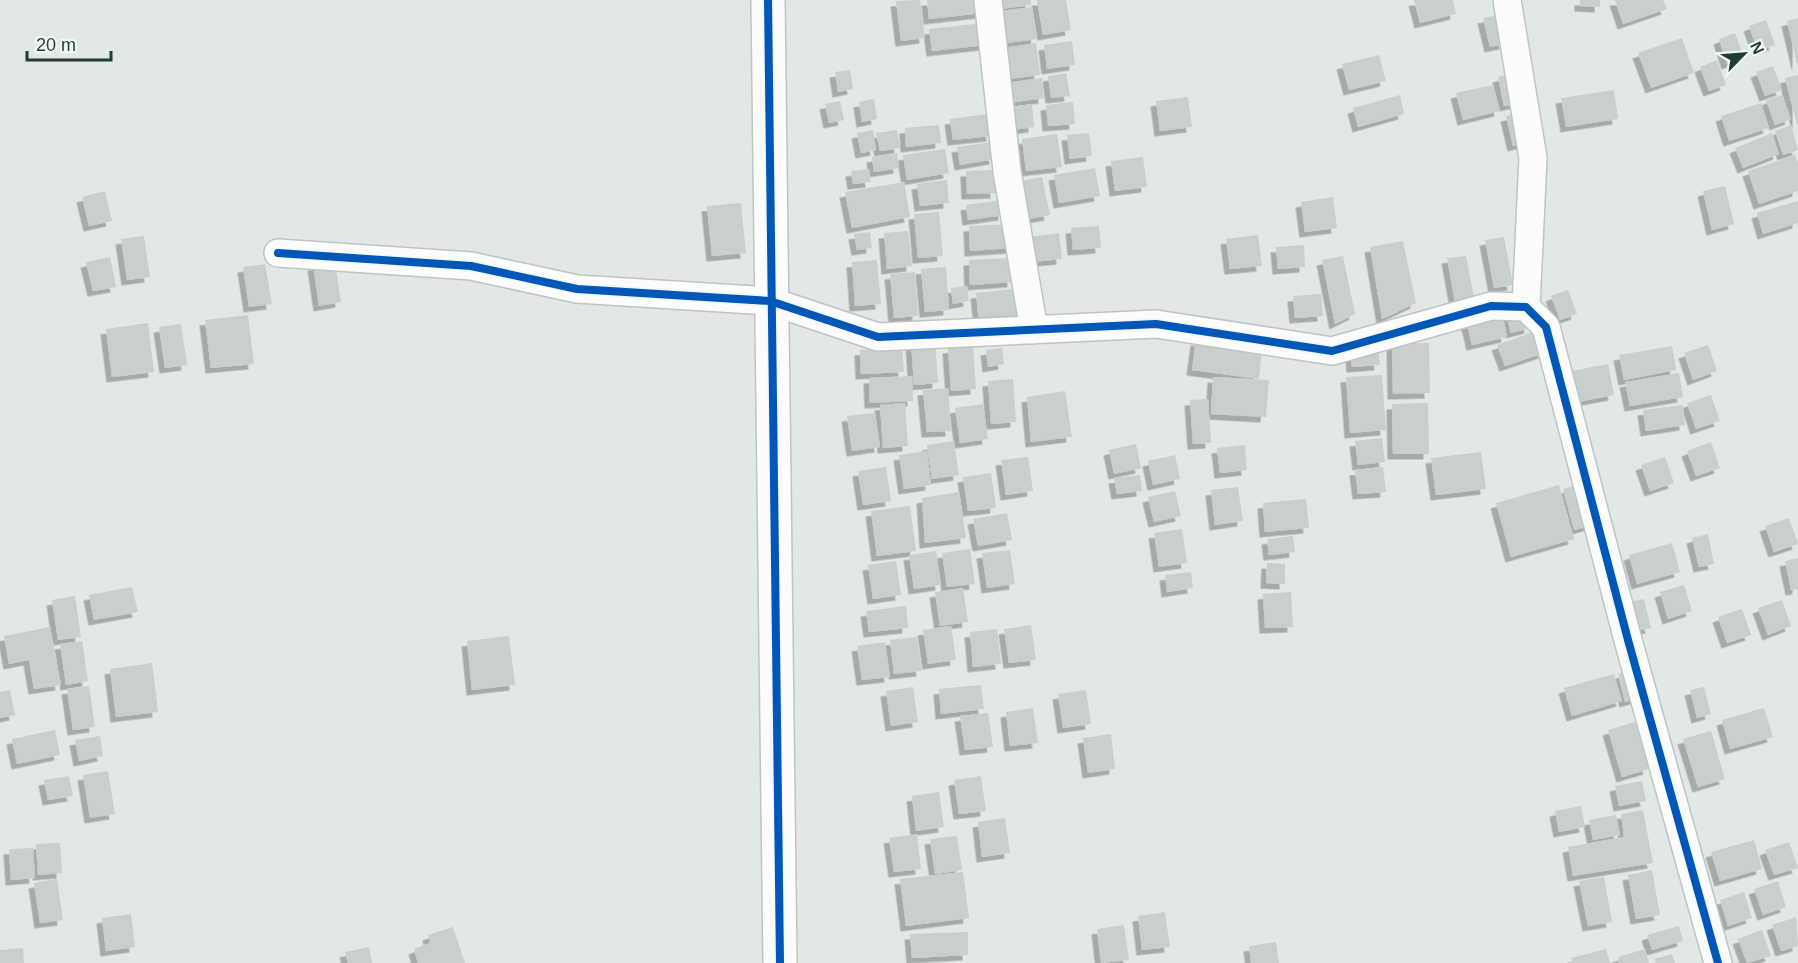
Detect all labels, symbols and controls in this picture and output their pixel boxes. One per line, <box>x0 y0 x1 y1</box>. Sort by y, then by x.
scale bar <box>27 24 111 62</box>
north arrow <box>1714 24 1774 84</box>
text: 20 m <box>36 35 76 55</box>
text: N <box>1747 39 1767 57</box>

